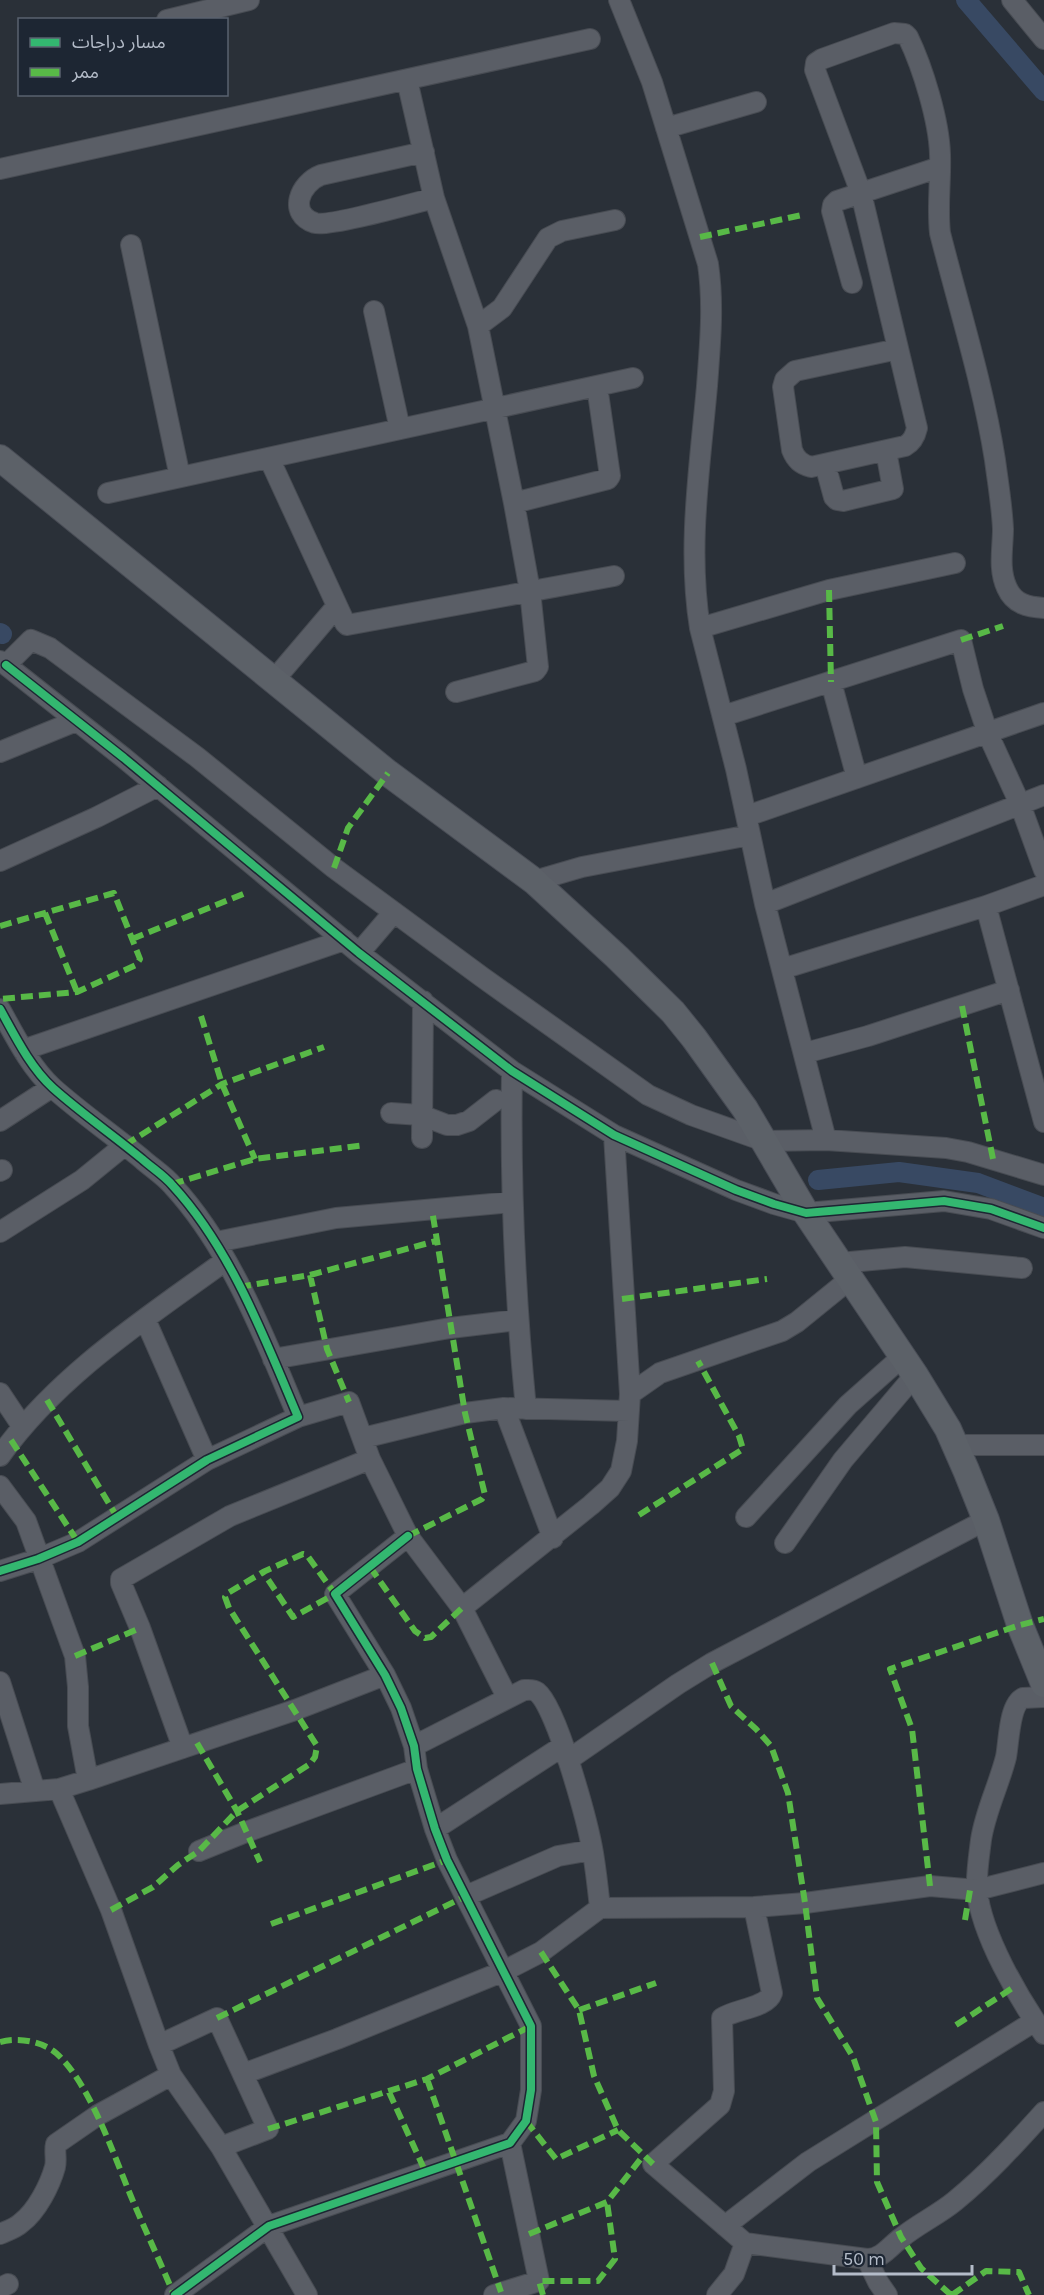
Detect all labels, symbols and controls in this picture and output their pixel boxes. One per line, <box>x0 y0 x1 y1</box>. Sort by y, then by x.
legend <box>18 18 228 96</box>
text: مسار دراجات <box>72 31 166 53</box>
text: ممر <box>71 61 99 83</box>
scale bar <box>834 2238 972 2276</box>
text: 50 m <box>843 2248 885 2270</box>

